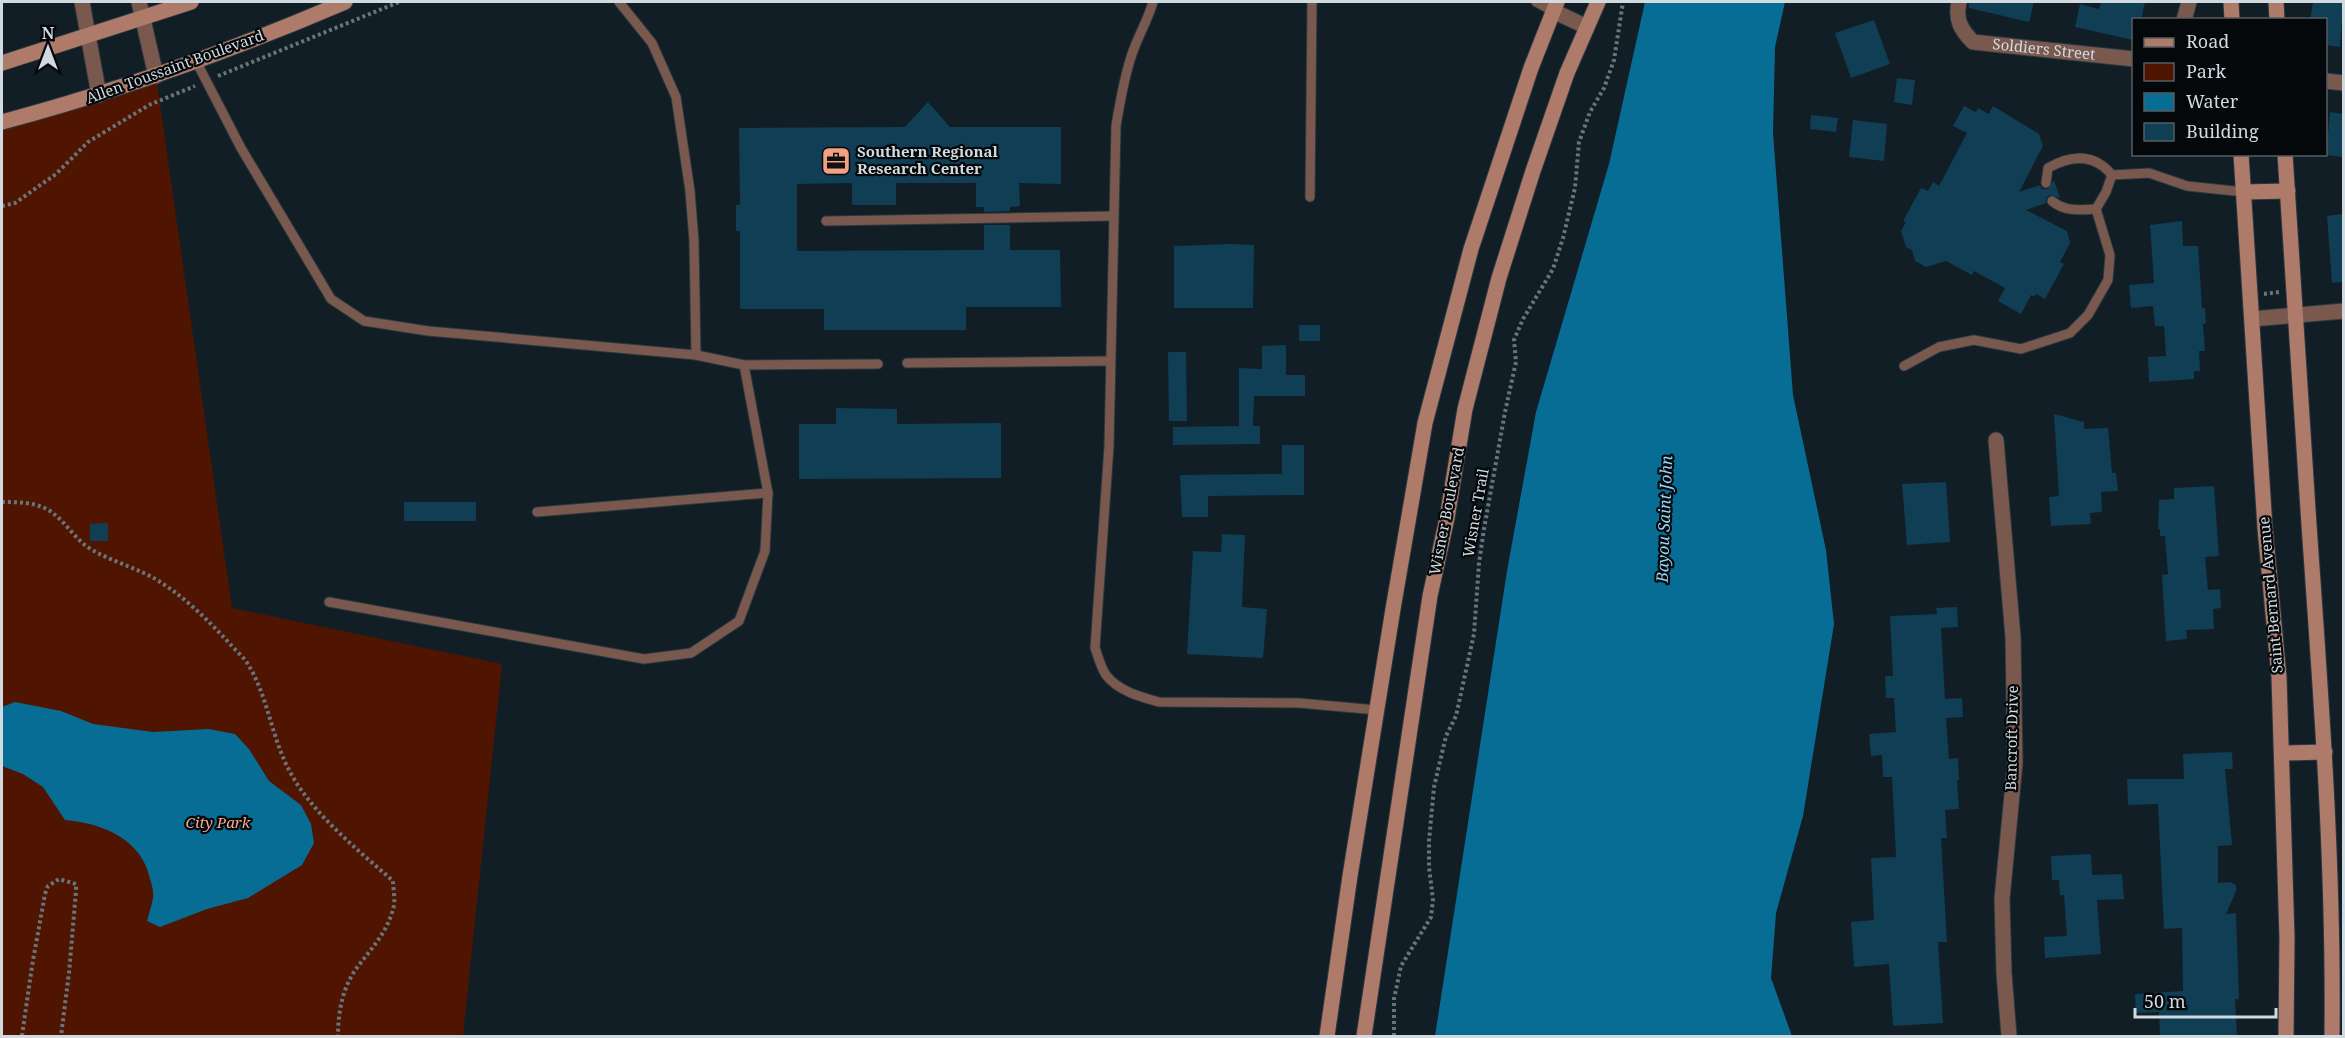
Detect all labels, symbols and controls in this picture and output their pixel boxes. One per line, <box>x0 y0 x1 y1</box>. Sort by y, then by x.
north arrow <box>18 18 78 78</box>
legend <box>2132 18 2327 156</box>
text: N <box>42 22 55 44</box>
street label: Allen Toussaint Boulevard <box>83 25 266 108</box>
text: Road <box>2186 29 2229 53</box>
street label: Soldiers Street <box>1992 33 2096 64</box>
text: Park <box>2186 59 2226 83</box>
text: Water <box>2186 89 2239 113</box>
text: Building <box>2186 119 2259 143</box>
place label: Southern Regional Research Center <box>857 141 998 178</box>
office icon: Southern Regional Research Center <box>820 145 852 177</box>
street label: Wisner Boulevard <box>1424 445 1468 577</box>
water label: Bayou Saint John <box>1651 455 1677 584</box>
street label: Wisner Trail <box>1457 467 1493 559</box>
street label: Saint Bernard Avenue <box>2253 516 2287 674</box>
street label: Bancroft Drive <box>2000 685 2022 791</box>
park label: City Park <box>186 812 251 832</box>
scale bar <box>2135 981 2276 1019</box>
text: 50 m <box>2144 989 2186 1013</box>

